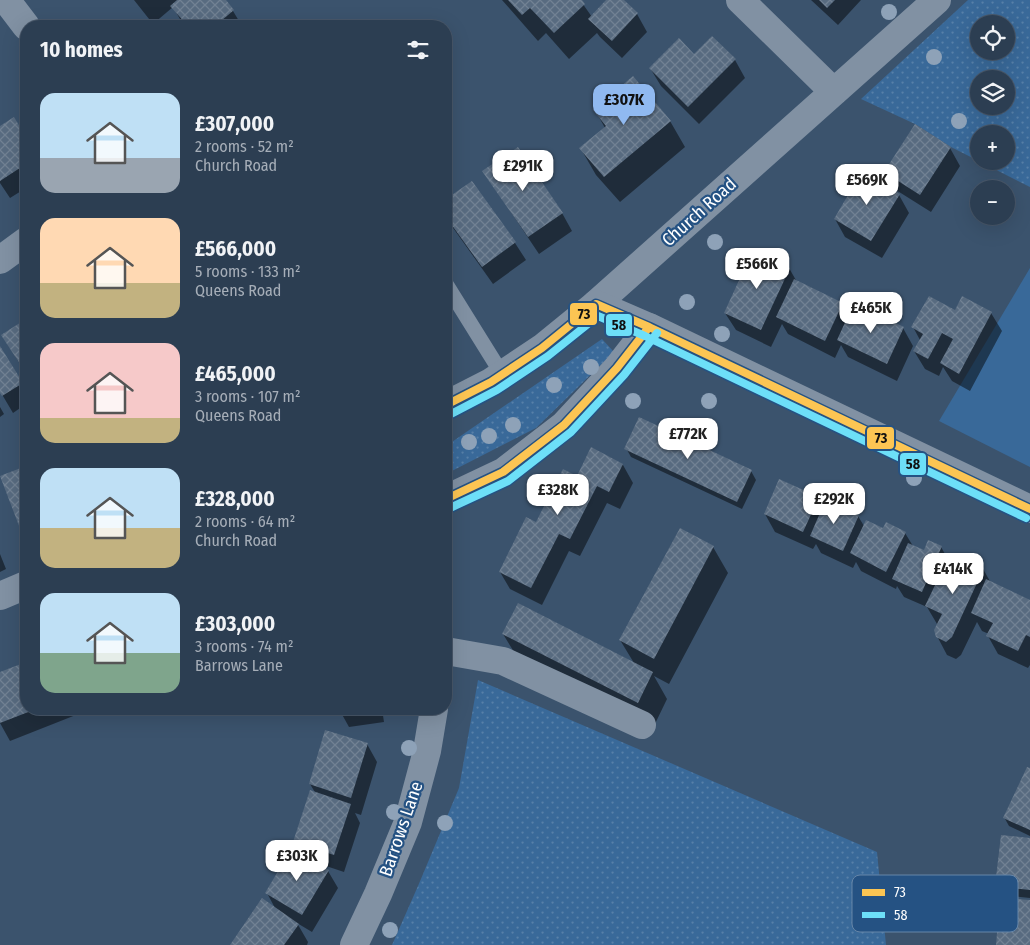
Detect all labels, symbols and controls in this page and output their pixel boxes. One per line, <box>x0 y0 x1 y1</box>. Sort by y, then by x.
map controls <box>970 15 1015 225</box>
button: locate <box>970 15 1015 60</box>
icon: filters <box>404 36 432 64</box>
text: 10 homes <box>40 37 123 63</box>
button: layers <box>970 70 1015 115</box>
pin: £307K <box>589 84 659 126</box>
text: £307K <box>604 90 644 109</box>
text: £307,000 <box>195 111 274 137</box>
icon: home <box>80 113 140 173</box>
button: + <box>970 125 1015 170</box>
text: 2 rooms · 52 m² <box>195 137 294 156</box>
pin: £291K <box>488 150 558 192</box>
text: Church Road <box>195 156 277 175</box>
text: £291K <box>503 156 543 175</box>
pin: £569K <box>832 164 902 206</box>
text: £569K <box>846 170 888 189</box>
street label: Church Road <box>657 173 741 251</box>
button: − <box>970 180 1015 225</box>
text: £566,000 <box>195 236 276 262</box>
icon: home <box>80 238 140 298</box>
pin: £566K <box>722 248 792 290</box>
text: £566K <box>736 254 778 273</box>
text: 5 rooms · 133 m² <box>195 262 301 281</box>
text: Queens Road <box>195 281 281 300</box>
pin: £465K <box>836 292 906 334</box>
text: £465K <box>850 298 892 317</box>
line badge: 73 <box>569 302 598 326</box>
text: 73 <box>578 306 591 323</box>
line badge: 58 <box>605 313 633 337</box>
text: 58 <box>612 317 627 334</box>
text: £465,000 <box>195 361 276 387</box>
icon: home <box>80 363 140 423</box>
text: 3 rooms · 107 m² <box>195 387 301 406</box>
text: Queens Road <box>195 406 281 425</box>
pin: £772K <box>653 418 723 460</box>
text: £772K <box>669 424 707 443</box>
line badge: 73 <box>866 426 895 450</box>
text: 73 <box>875 430 888 447</box>
line badge: 58 <box>899 452 927 476</box>
text: 58 <box>906 456 921 473</box>
pin: £328K <box>523 474 593 516</box>
text: £328K <box>538 480 578 499</box>
pin: £292K <box>799 482 869 525</box>
text: £328,000 <box>195 486 275 512</box>
icon: home <box>80 488 140 548</box>
text: £292K <box>814 489 854 508</box>
text: 2 rooms · 64 m² <box>195 512 295 531</box>
text: Church Road <box>195 531 277 550</box>
pin: £414K <box>918 552 988 595</box>
text: £414K <box>934 559 972 578</box>
text: £303,000 <box>195 611 275 637</box>
icon: home <box>80 613 140 673</box>
text: 3 rooms · 74 m² <box>195 637 293 656</box>
text: Barrows Lane <box>195 656 283 675</box>
street label: Barrows Lane <box>374 779 428 879</box>
pin: £303K <box>262 840 332 882</box>
text: £303K <box>277 846 317 865</box>
legend <box>852 875 1018 932</box>
text: 73 <box>894 884 906 901</box>
text: 58 <box>894 907 907 924</box>

